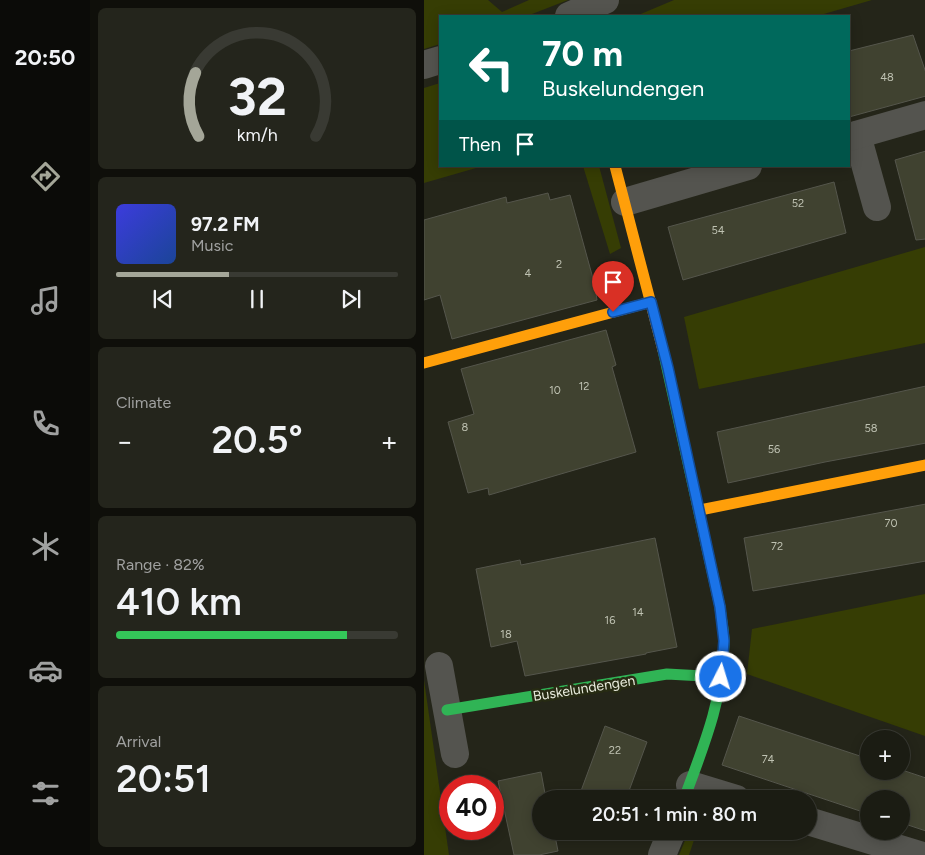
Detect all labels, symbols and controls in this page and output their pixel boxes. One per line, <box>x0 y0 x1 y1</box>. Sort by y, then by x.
text: 70 m <box>542 33 623 75</box>
icon: left <box>459 35 524 100</box>
text: 20:50 <box>15 44 75 71</box>
text: 32 <box>227 66 287 128</box>
house number: 48 <box>880 71 894 84</box>
text: Buskelundengen <box>542 75 704 102</box>
text: km/h <box>237 124 277 145</box>
icon: arrive <box>511 130 539 158</box>
text: Then <box>459 133 501 156</box>
icon: directions <box>28 159 63 194</box>
house number: 52 <box>792 197 804 210</box>
text: 97.2 FM <box>191 213 260 236</box>
house number: 54 <box>711 224 725 237</box>
text: Music <box>191 236 233 255</box>
house number: 2 <box>556 258 562 271</box>
pin <box>592 261 634 312</box>
house number: 4 <box>525 267 532 280</box>
icon: arrive <box>599 268 627 296</box>
icon: music <box>28 283 63 318</box>
icon: previous <box>149 285 177 313</box>
icon: pause <box>243 285 271 313</box>
icon: next <box>337 285 365 313</box>
house number: 12 <box>579 380 589 393</box>
house number: 10 <box>549 384 561 397</box>
text: Climate <box>116 393 171 412</box>
icon: phone <box>28 406 63 441</box>
text: 20.5° <box>211 417 303 463</box>
house number: 8 <box>462 421 469 434</box>
house number: 58 <box>864 422 878 435</box>
text: − <box>116 424 133 458</box>
text: + <box>381 424 398 458</box>
house number: 56 <box>768 443 780 456</box>
house number: 70 <box>885 517 897 530</box>
icon: climate <box>28 529 63 564</box>
house number: 72 <box>771 540 783 553</box>
text: Range · 82% <box>116 555 205 574</box>
text: 410 km <box>116 579 242 625</box>
house number: 14 <box>632 606 644 619</box>
house number: 16 <box>605 614 615 627</box>
house number: 18 <box>500 628 512 641</box>
position arrow <box>694 650 746 702</box>
icon: car <box>28 653 63 688</box>
street label: Buskelundengen <box>532 672 637 705</box>
map controls <box>860 730 910 840</box>
button: + <box>860 730 910 780</box>
text: Arrival <box>116 732 161 751</box>
house number: 22 <box>609 744 621 757</box>
house number: 74 <box>762 753 775 766</box>
text: 20:51 <box>116 756 211 802</box>
speed limit sign: 40 <box>439 775 504 840</box>
icon: filters <box>28 776 63 811</box>
button: − <box>860 790 910 840</box>
text: 20:51 · 1 min · 80 m <box>592 803 757 826</box>

